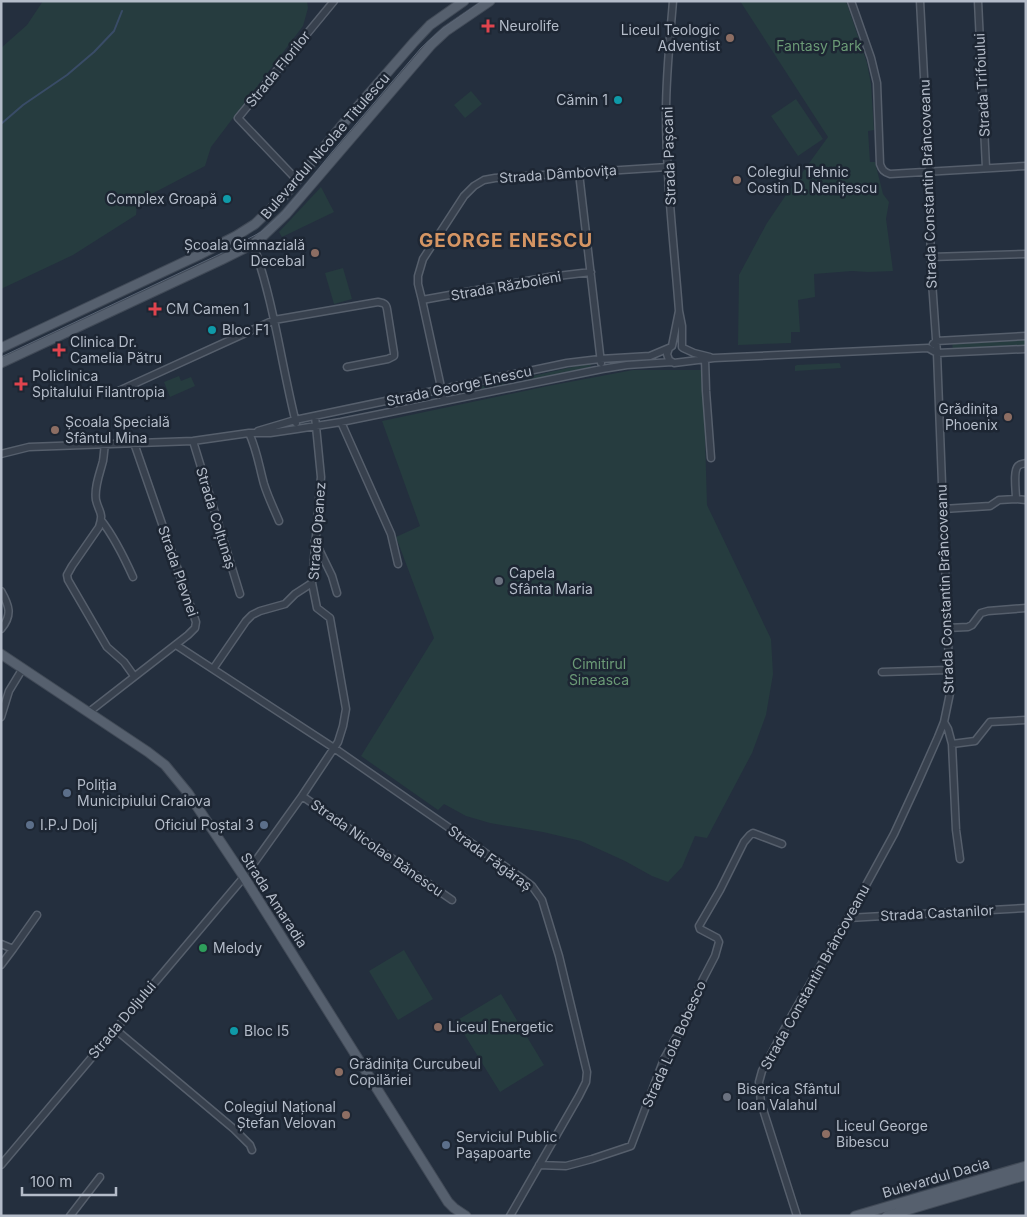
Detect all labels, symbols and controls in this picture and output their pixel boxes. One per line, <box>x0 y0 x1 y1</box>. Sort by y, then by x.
place label: Neurolife <box>499 17 559 34</box>
marker: Neurolife <box>481 19 495 33</box>
place label: Liceul Teologic Adventist <box>621 21 720 54</box>
street label: Strada Florilor <box>242 27 314 110</box>
marker: Liceul Teologic Adventist <box>724 32 736 44</box>
street label: Strada Trifoiului <box>970 33 993 137</box>
park label: Fantasy Park <box>776 37 862 54</box>
street label: Bulevardul Nicolae Titulescu <box>257 69 393 222</box>
street label: Strada Constantin Brâncoveanu <box>915 79 940 289</box>
place label: Cămin 1 <box>556 91 608 108</box>
marker: Cămin 1 <box>612 94 624 106</box>
street label: Strada Pașcani <box>658 106 680 206</box>
street label: Strada Dâmbovița <box>499 161 617 187</box>
place label: Colegiul Tehnic Costin D. Nenițescu <box>747 163 877 197</box>
marker: Colegiul Tehnic Costin D. Nenițescu <box>731 174 743 186</box>
place label: Complex Groapă <box>106 190 217 207</box>
marker: Complex Groapă <box>221 193 233 205</box>
district label: GEORGE ENESCU <box>419 229 593 252</box>
place label: Școala Gimnazială Decebal <box>184 236 305 269</box>
marker: Școala Gimnazială Decebal <box>309 247 321 259</box>
street label: Strada Războieni <box>449 267 562 304</box>
place label: CM Camen 1 <box>166 300 249 317</box>
marker: CM Camen 1 <box>148 302 162 316</box>
place label: Bloc F1 <box>222 321 269 338</box>
marker: Bloc F1 <box>206 324 218 336</box>
place label: Clinica Dr. Camelia Pătru <box>70 333 162 366</box>
marker: Clinica Dr. Camelia Pătru <box>52 343 66 357</box>
street label: Strada George Enescu <box>385 362 533 409</box>
place label: Policlinica Spitalului Filantropia <box>32 367 165 400</box>
marker: Policlinica Spitalului Filantropia <box>14 377 28 391</box>
place label: Grădinița Phoenix <box>938 400 998 433</box>
marker: Grădinița Phoenix <box>1002 411 1014 423</box>
place label: Școala Specială Sfântul Mina <box>65 413 170 446</box>
marker: Școala Specială Sfântul Mina <box>49 424 61 436</box>
street label: Strada Colțunaș <box>192 465 240 571</box>
street label: Strada Opanez <box>305 481 328 581</box>
street label: Strada Constantin Brâncoveanu <box>932 484 957 694</box>
street label: Strada Plevnei <box>155 523 202 619</box>
place label: Capela Sfânta Maria <box>509 564 593 597</box>
marker: Capela Sfânta Maria <box>493 575 505 587</box>
park label: Cimitirul Sineasca <box>569 655 629 688</box>
place label: Poliția Municipiului Craiova <box>77 776 211 809</box>
marker: Poliția Municipiului Craiova <box>61 787 73 799</box>
street label: Strada Nicolae Bănescu <box>308 795 447 900</box>
place label: I.P.J Dolj <box>40 816 98 833</box>
place label: Oficiul Poștal 3 <box>155 816 254 834</box>
marker: I.P.J Dolj <box>24 819 36 831</box>
marker: Oficiul Poștal 3 <box>258 819 270 831</box>
street label: Strada Făgăraș <box>444 821 536 895</box>
street label: Strada Amaradia <box>237 849 311 950</box>
street label: Strada Constantin Brâncoveanu <box>756 881 873 1072</box>
street label: Strada Castanilor <box>880 901 994 924</box>
place label: Melody <box>213 939 262 956</box>
marker: Melody <box>197 942 209 954</box>
street label: Strada Doljului <box>84 978 159 1062</box>
street label: Strada Lola Bobesco <box>638 978 709 1110</box>
place label: Liceul Energetic <box>448 1018 554 1035</box>
marker: Liceul Energetic <box>432 1021 444 1033</box>
place label: Bloc I5 <box>244 1022 289 1039</box>
marker: Bloc I5 <box>228 1025 240 1037</box>
place label: Grădinița Curcubeul Copilăriei <box>349 1055 481 1088</box>
marker: Grădinița Curcubeul Copilăriei <box>333 1066 345 1078</box>
place label: Biserica Sfântul Ioan Valahul <box>737 1080 840 1113</box>
marker: Biserica Sfântul Ioan Valahul <box>721 1091 733 1103</box>
place label: Colegiul Național Ștefan Velovan <box>224 1098 336 1132</box>
marker: Colegiul Național Ștefan Velovan <box>340 1109 352 1121</box>
place label: Liceul George Bibescu <box>836 1117 928 1150</box>
place label: Serviciul Public Pașapoarte <box>456 1128 557 1162</box>
marker: Liceul George Bibescu <box>820 1128 832 1140</box>
marker: Serviciul Public Pașapoarte <box>440 1139 452 1151</box>
street label: Bulevardul Dacia <box>880 1154 991 1201</box>
scale bar <box>22 1164 116 1196</box>
text: 100 m <box>30 1172 72 1191</box>

